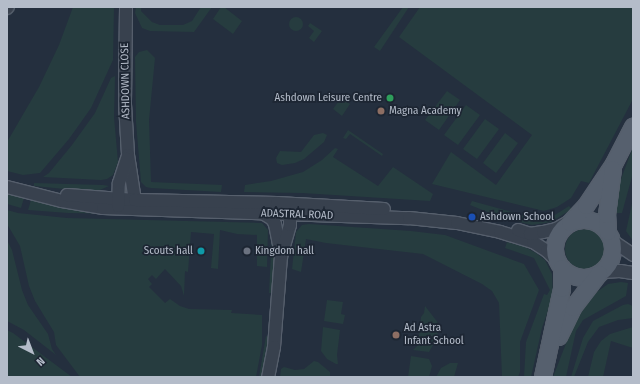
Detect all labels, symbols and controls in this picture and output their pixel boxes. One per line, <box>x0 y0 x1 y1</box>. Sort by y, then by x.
street label: ASHDOWN CLOSE <box>119 43 133 119</box>
place label: Ashdown Leisure Centre <box>274 91 382 105</box>
marker: Ashdown Leisure Centre <box>385 93 395 103</box>
place label: Magna Academy <box>389 104 461 118</box>
marker: Magna Academy <box>376 106 386 116</box>
street label: ADASTRAL ROAD <box>261 207 333 223</box>
place label: Ashdown School <box>480 210 554 224</box>
marker: Ashdown School <box>467 212 477 222</box>
place label: Scouts hall <box>144 244 193 258</box>
place label: Kingdom hall <box>255 244 314 258</box>
marker: Scouts hall <box>196 246 206 256</box>
marker: Kingdom hall <box>242 246 252 256</box>
place label: Ad Astra Infant School <box>404 322 464 348</box>
marker: Ad Astra Infant School <box>391 330 401 340</box>
north arrow <box>12 332 52 372</box>
text: N <box>34 354 47 368</box>

